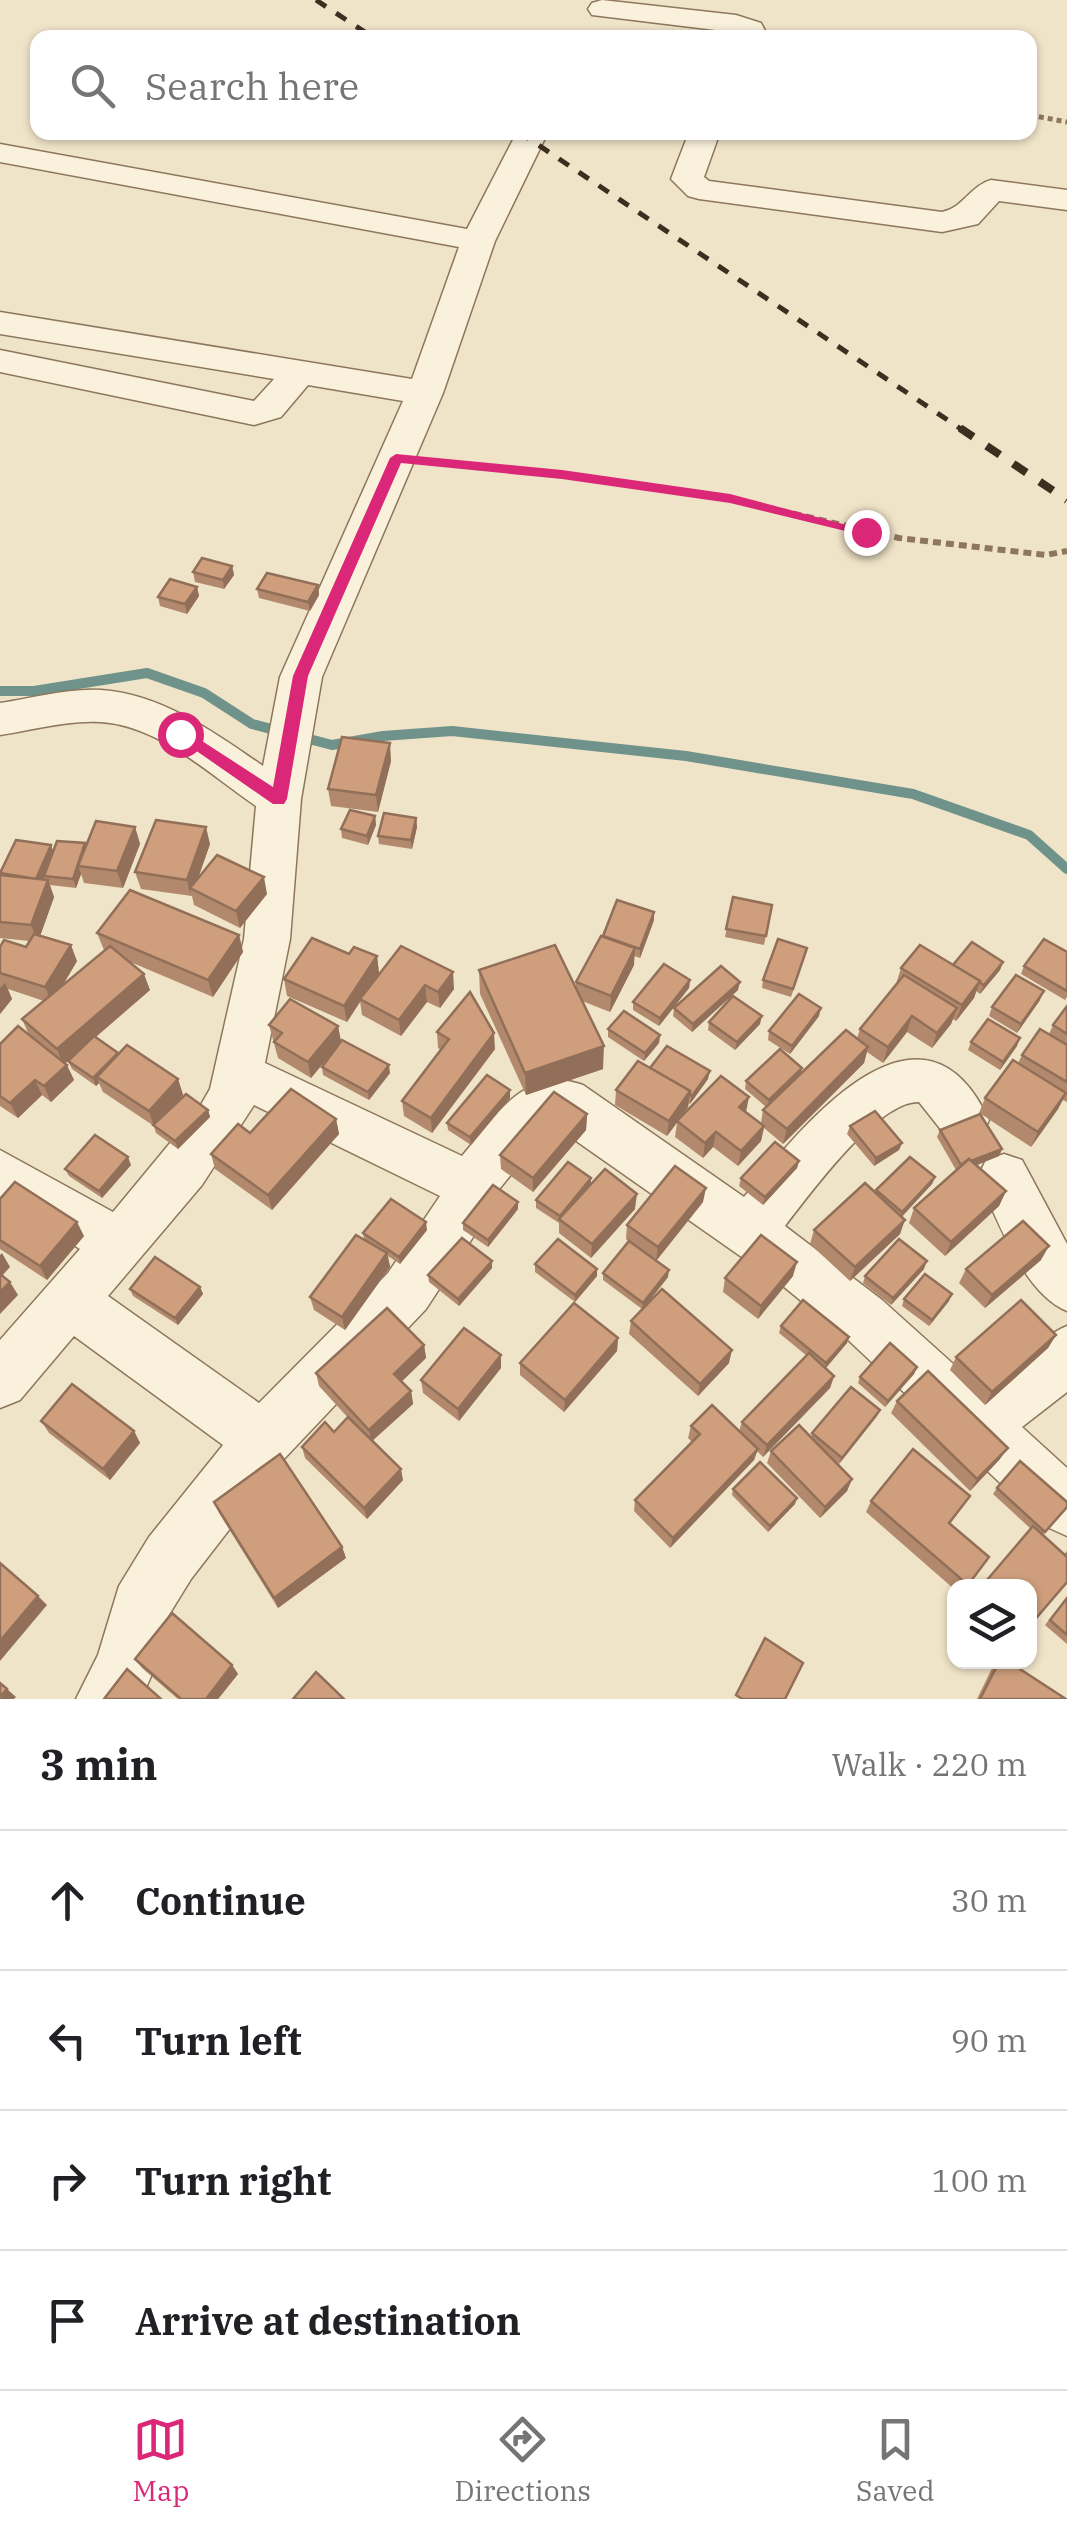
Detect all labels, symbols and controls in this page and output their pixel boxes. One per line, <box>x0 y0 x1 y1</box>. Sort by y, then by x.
search box <box>30 30 1037 140</box>
icon: search <box>65 58 120 113</box>
text: Search here <box>145 61 359 110</box>
route end <box>844 510 890 556</box>
route start <box>158 712 204 758</box>
map controls <box>947 1579 1037 1669</box>
button: layers <box>947 1579 1037 1669</box>
text: 3 min <box>40 1737 158 1792</box>
text: Walk · 220 m <box>831 1743 1027 1785</box>
icon: ahead <box>40 1873 95 1928</box>
text: Continue <box>135 1876 306 1925</box>
text: 30 m <box>951 1879 1027 1921</box>
icon: left <box>40 2013 95 2068</box>
text: Turn left <box>135 2016 302 2065</box>
text: 90 m <box>951 2019 1027 2061</box>
icon: right <box>40 2153 95 2208</box>
text: Turn right <box>135 2156 331 2205</box>
text: 100 m <box>931 2159 1027 2201</box>
icon: arrive <box>40 2293 95 2348</box>
text: Arrive at destination <box>135 2296 521 2345</box>
tab: Map <box>133 2412 189 2509</box>
tab: Directions <box>454 2412 591 2509</box>
tab: Saved <box>856 2412 934 2509</box>

